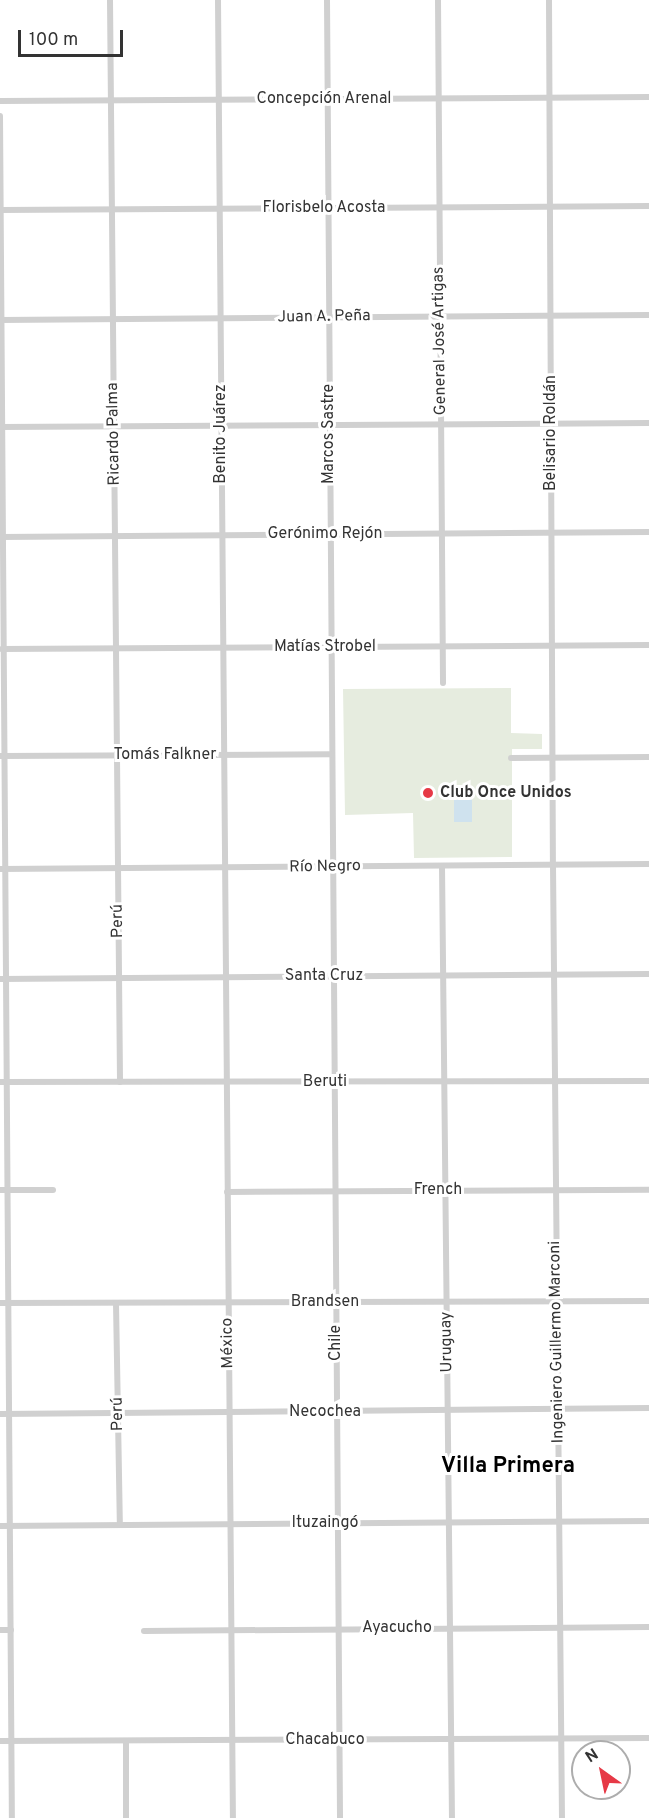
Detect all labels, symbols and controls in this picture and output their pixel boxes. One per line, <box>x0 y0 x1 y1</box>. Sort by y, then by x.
scale bar <box>21 18 126 56</box>
text: 100 m <box>29 29 78 52</box>
street label: Concepción Arenal <box>256 89 392 109</box>
street label: Florisbelo Acosta <box>262 198 386 218</box>
street label: General José Artigas <box>429 266 451 416</box>
street label: Juan A. Peña <box>277 307 371 327</box>
street label: Belisario Roldán <box>541 375 561 491</box>
street label: Ricardo Palma <box>104 382 124 486</box>
street label: Benito Juárez <box>211 384 231 484</box>
street label: Marcos Sastre <box>319 384 339 484</box>
street label: Gerónimo Rejón <box>268 524 382 544</box>
street label: Matías Strobel <box>274 637 376 657</box>
street label: Tomás Falkner <box>113 745 217 765</box>
place label: Club Once Unidos <box>440 783 572 803</box>
marker: Club Once Unidos <box>421 786 435 800</box>
street label: Río Negro <box>289 857 361 877</box>
street label: Perú <box>108 904 128 938</box>
street label: Santa Cruz <box>285 966 363 986</box>
street label: Beruti <box>303 1072 347 1092</box>
street label: French <box>414 1180 462 1200</box>
street label: Ingeniero Guillermo Marconi <box>546 1241 568 1443</box>
street label: Brandsen <box>291 1292 359 1312</box>
street label: Uruguay <box>437 1311 457 1373</box>
street label: México <box>218 1317 238 1369</box>
street label: Chile <box>326 1325 346 1361</box>
street label: Perú <box>108 1397 128 1431</box>
street label: Necochea <box>289 1402 361 1422</box>
district label: Villa Primera <box>441 1454 575 1480</box>
street label: Ituzaingó <box>292 1513 358 1533</box>
street label: Ayacucho <box>362 1618 432 1638</box>
street label: Chacabuco <box>285 1730 365 1750</box>
north arrow <box>571 1740 631 1800</box>
text: N <box>582 1745 603 1768</box>

